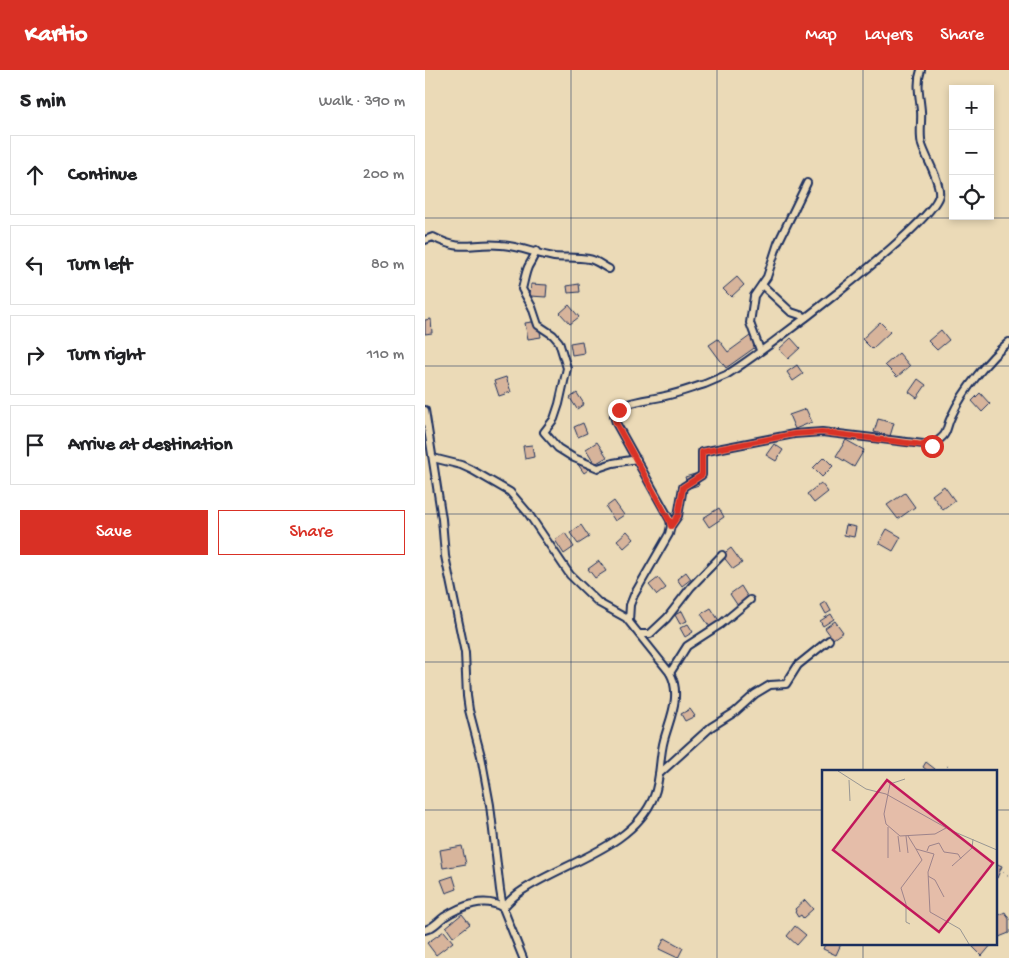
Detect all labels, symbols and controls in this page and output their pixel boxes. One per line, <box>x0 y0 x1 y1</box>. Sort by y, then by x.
text: Kartio <box>25 21 88 50</box>
text: Map <box>805 25 837 46</box>
text: Layers <box>865 25 912 46</box>
text: Share <box>940 25 984 46</box>
map controls <box>949 85 994 220</box>
button: + <box>949 85 994 130</box>
text: 5 min <box>20 90 65 115</box>
text: Walk · 390 m <box>319 93 405 112</box>
button: − <box>949 130 994 175</box>
icon: ahead <box>21 161 49 189</box>
text: Continue <box>68 164 137 187</box>
text: 200 m <box>363 166 404 185</box>
button: locate <box>949 175 994 220</box>
icon: left <box>21 251 49 279</box>
text: Turn left <box>68 254 132 277</box>
text: 80 m <box>371 256 404 275</box>
icon: right <box>21 341 49 369</box>
text: Turn right <box>68 344 144 367</box>
text: 110 m <box>367 346 404 365</box>
route end <box>608 399 631 422</box>
icon: arrive <box>21 431 49 459</box>
text: Arrive at destination <box>68 434 232 457</box>
route start <box>921 435 944 458</box>
button: Save <box>20 510 208 555</box>
button: Share <box>218 510 405 555</box>
inset map <box>822 770 997 946</box>

